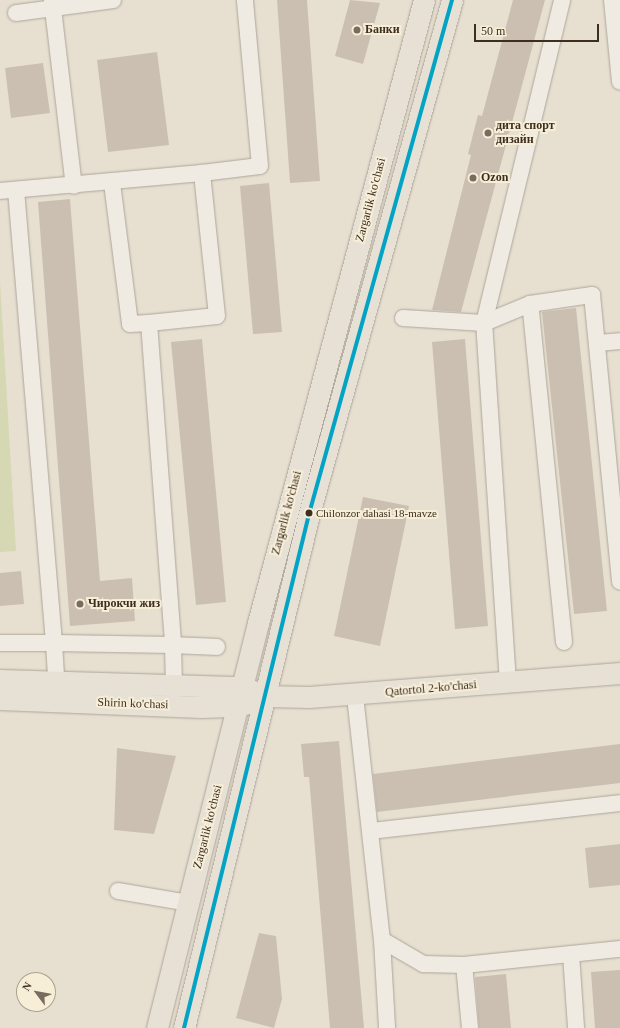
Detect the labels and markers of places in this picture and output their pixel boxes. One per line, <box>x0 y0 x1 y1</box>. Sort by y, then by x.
place label: Банки <box>365 23 400 37</box>
marker: Банки <box>352 25 362 35</box>
place label: дита спорт дизайн <box>496 119 555 147</box>
marker: дита спорт дизайн <box>483 128 493 138</box>
place label: Ozon <box>481 171 508 185</box>
marker: Ozon <box>468 173 478 183</box>
place label: Chilonzor dahasi 18-mavze <box>316 506 437 520</box>
marker: Chilonzor dahasi 18-mavze <box>304 508 314 518</box>
place label: Чирокчи жиз <box>88 597 160 611</box>
marker: Чирокчи жиз <box>75 599 85 609</box>

